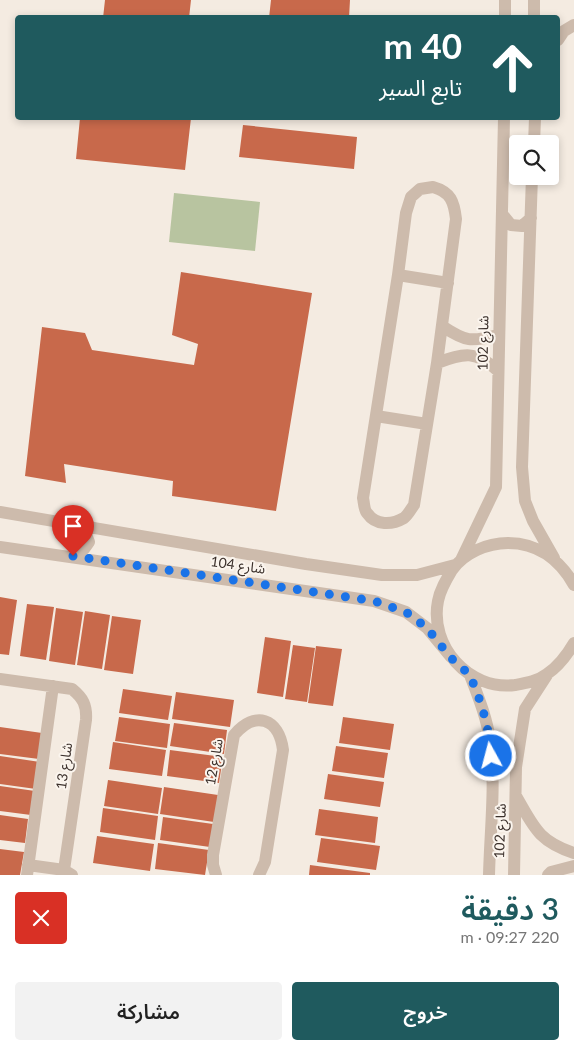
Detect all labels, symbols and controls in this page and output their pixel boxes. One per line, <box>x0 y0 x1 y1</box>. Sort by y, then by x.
text: 40 m <box>384 24 462 66</box>
icon: ahead <box>480 35 545 100</box>
text: تابع السير <box>379 74 462 101</box>
map controls <box>509 135 559 185</box>
button: search <box>509 135 559 185</box>
street label: شارع 102 <box>474 315 494 371</box>
pin <box>52 505 94 556</box>
icon: arrive <box>59 512 87 540</box>
street label: شارع 104 <box>209 552 267 580</box>
position arrow <box>464 729 516 781</box>
street label: شارع 12 <box>201 737 229 787</box>
street label: شارع 13 <box>52 741 78 791</box>
street label: شارع 102 <box>490 803 512 859</box>
text: 3 دقيقة <box>461 890 559 926</box>
button: close <box>15 892 67 944</box>
text: 220 m · 09:27 <box>460 927 559 946</box>
button: مشاركة <box>15 982 282 1040</box>
button: خروج <box>292 982 559 1040</box>

